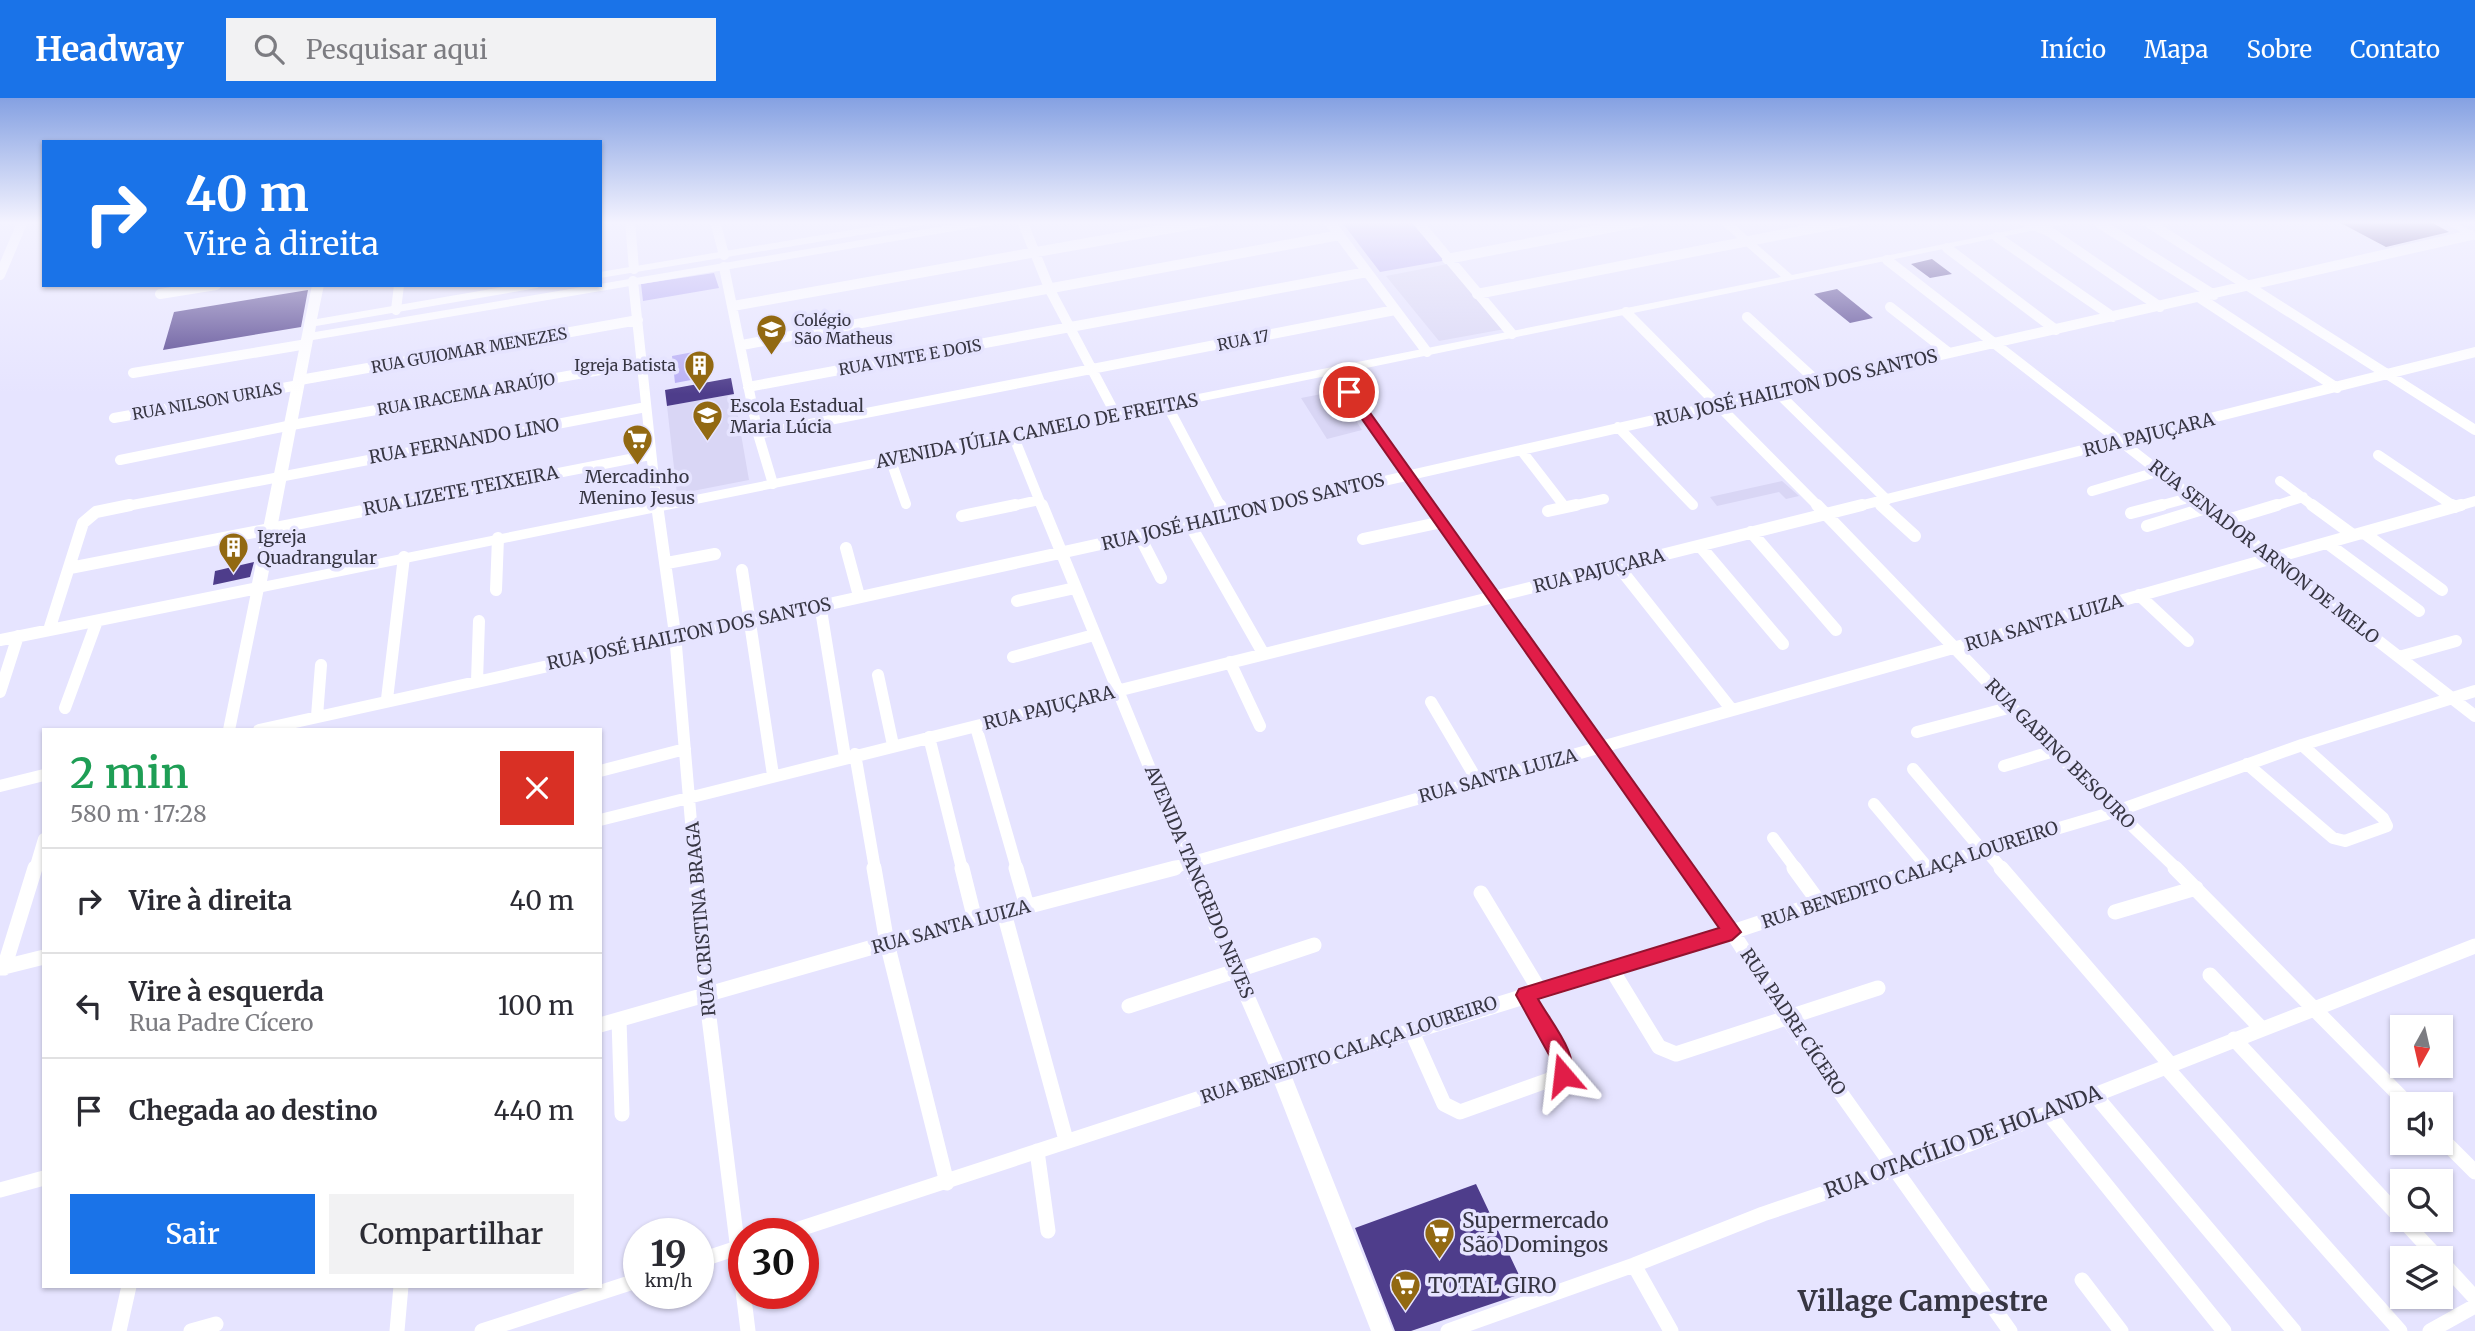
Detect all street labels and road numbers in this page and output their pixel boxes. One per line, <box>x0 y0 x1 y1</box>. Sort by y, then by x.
street label: RUA GUIOMAR MENEZES <box>369 323 569 377</box>
street label: RUA 17 <box>1215 325 1271 355</box>
street label: RUA VINTE E DOIS <box>837 335 983 379</box>
street label: RUA JOSÉ HAILTON DOS SANTOS <box>1652 344 1940 431</box>
street label: RUA IRACEMA ARAÚJO <box>375 368 557 420</box>
street label: RUA NILSON URIAS <box>130 378 284 424</box>
street label: AVENIDA JÚLIA CAMELO DE FREITAS <box>873 388 1200 473</box>
street label: RUA PAJUÇARA <box>2081 407 2217 462</box>
street label: RUA FERNANDO LINO <box>367 412 561 469</box>
street label: RUA SENADOR ARNON DE MELO <box>2144 454 2384 649</box>
street label: RUA LIZETE TEIXEIRA <box>361 460 561 521</box>
street label: RUA JOSÉ HAILTON DOS SANTOS <box>1099 468 1387 555</box>
street label: RUA PAJUÇARA <box>1531 543 1667 598</box>
street label: RUA SANTA LUIZA <box>1962 589 2126 656</box>
street label: RUA JOSÉ HAILTON DOS SANTOS <box>545 592 833 675</box>
street label: RUA GABINO BESOURO <box>1981 674 2140 833</box>
street label: RUA PAJUÇARA <box>981 680 1117 735</box>
street label: RUA SANTA LUIZA <box>1416 743 1580 808</box>
street label: AVENIDA TANCREDO NEVES <box>1139 761 1259 1002</box>
street label: RUA BENEDITO CALAÇA LOUREIRO <box>1759 816 2061 933</box>
street label: RUA CRISTINA BRAGA <box>680 820 720 1017</box>
street label: RUA SANTA LUIZA <box>869 894 1033 959</box>
street label: RUA PADRE CÍCERO <box>1736 944 1851 1100</box>
street label: RUA BENEDITO CALAÇA LOUREIRO <box>1198 991 1500 1108</box>
street label: RUA OTACÍLIO DE HOLANDA <box>1820 1078 2105 1204</box>

